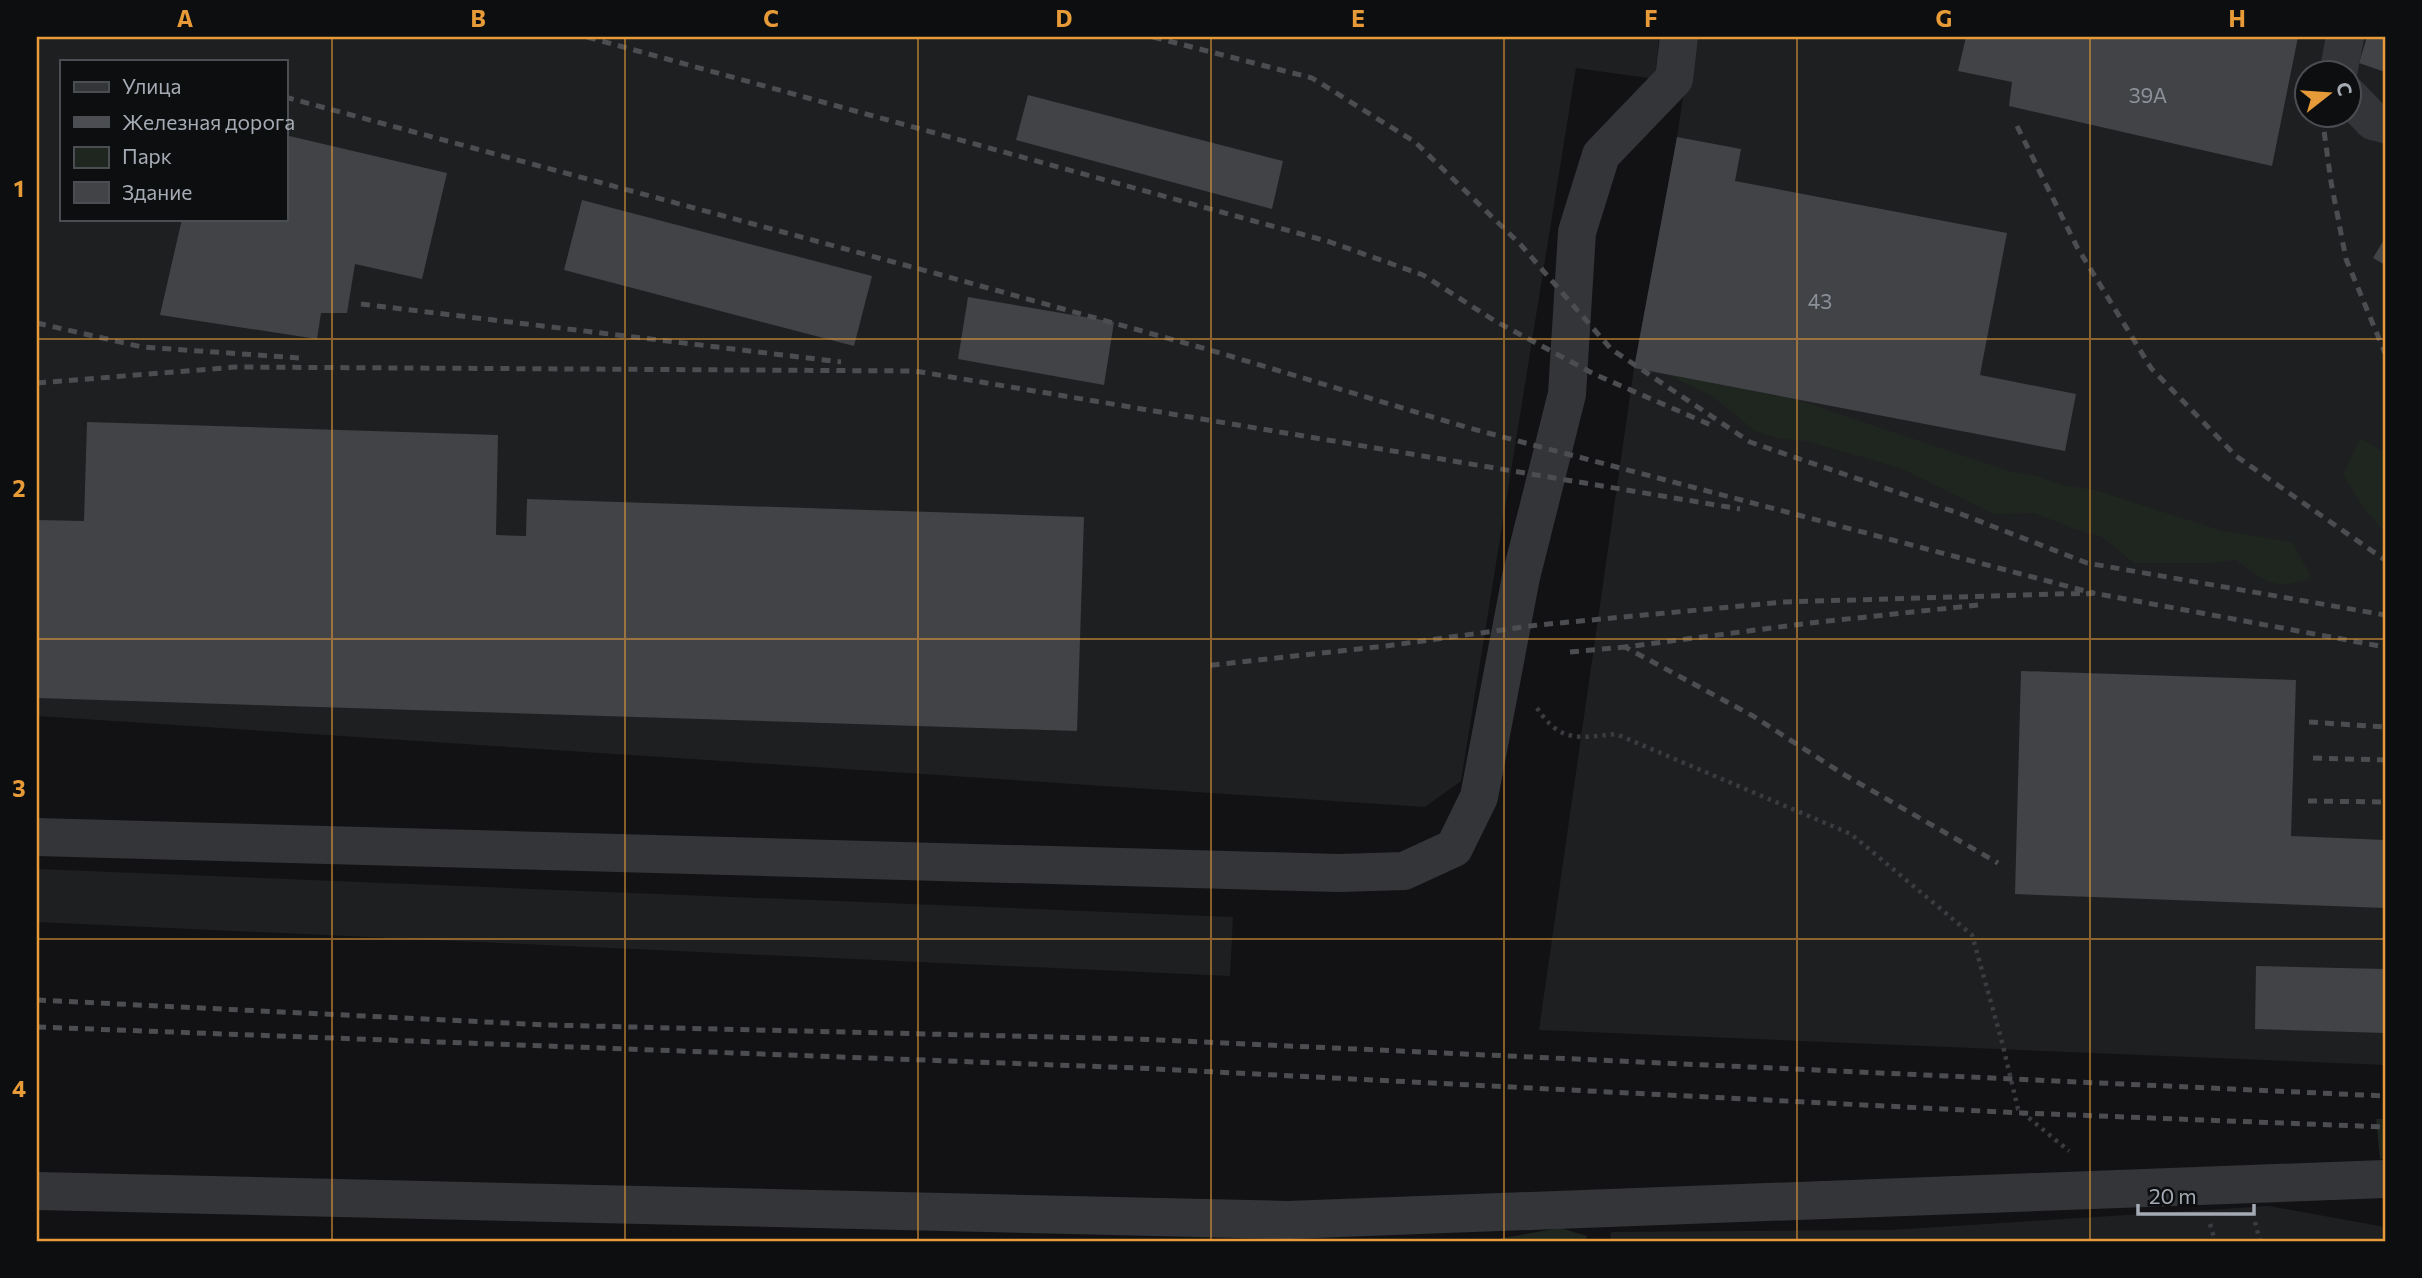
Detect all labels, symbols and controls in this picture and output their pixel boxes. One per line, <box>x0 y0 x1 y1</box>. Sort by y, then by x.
text: A <box>177 4 194 32</box>
text: B <box>470 4 486 32</box>
text: C <box>763 4 779 32</box>
text: D <box>1056 4 1073 32</box>
text: E <box>1351 4 1365 32</box>
text: F <box>1644 4 1658 32</box>
text: G <box>1936 4 1952 32</box>
text: H <box>2228 4 2246 32</box>
legend <box>60 60 287 220</box>
north arrow <box>2292 60 2362 130</box>
text: Улица <box>122 73 181 98</box>
text: С <box>2332 79 2358 98</box>
house number: 39А <box>2129 82 2167 107</box>
text: Железная дорога <box>122 109 295 134</box>
text: Парк <box>122 143 172 168</box>
text: 1 <box>14 174 24 202</box>
text: Здание <box>122 179 192 204</box>
house number: 43 <box>1808 288 1832 313</box>
text: 2 <box>12 474 26 502</box>
text: 3 <box>12 774 26 802</box>
text: 4 <box>12 1074 26 1102</box>
scale bar <box>2138 1173 2254 1217</box>
text: 20 m <box>2149 1183 2197 1208</box>

